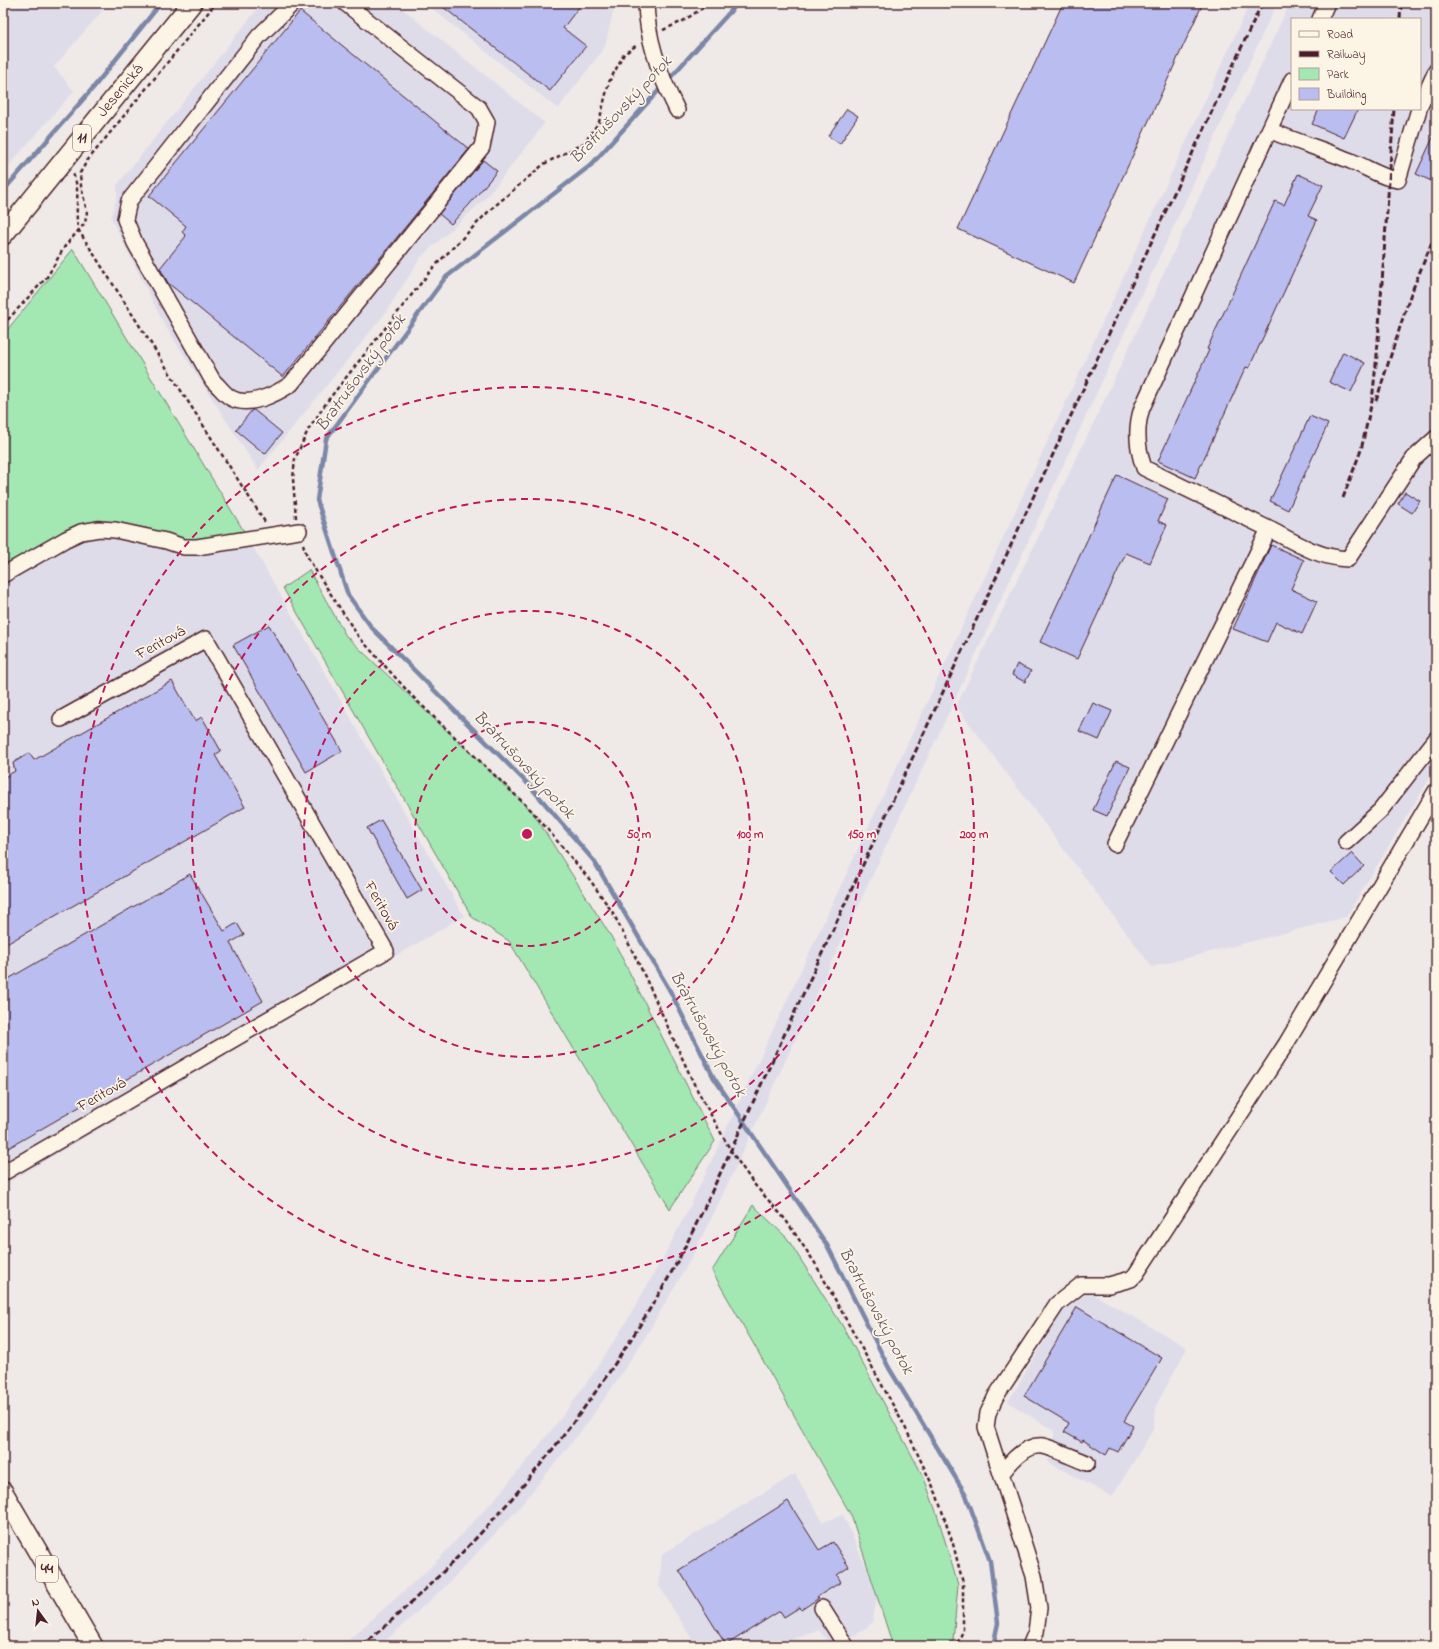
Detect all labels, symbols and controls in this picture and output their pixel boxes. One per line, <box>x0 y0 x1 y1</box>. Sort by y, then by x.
legend <box>1291 18 1421 110</box>
text: Road <box>1327 26 1353 44</box>
text: Railway <box>1327 46 1366 65</box>
water label: Bratrušovský potok <box>564 49 680 170</box>
street label: Jesenická <box>91 59 150 123</box>
text: Park <box>1327 66 1349 84</box>
text: Building <box>1326 86 1366 105</box>
road number: 11 <box>73 125 91 151</box>
water label: Bratrušovský potok <box>310 308 414 438</box>
street label: Feritová <box>131 620 190 667</box>
water label: Bratrušovský potok <box>466 705 582 827</box>
text: 50 m <box>627 826 652 844</box>
text: 100 m <box>737 826 764 844</box>
text: 150 m <box>848 826 877 844</box>
text: 200 m <box>959 826 989 844</box>
centre of rings <box>520 827 534 841</box>
street label: Feritová <box>357 876 405 935</box>
water label: Bratrušovský potok <box>662 967 754 1103</box>
street label: Feritová <box>72 1071 131 1119</box>
water label: Bratrušovský potok <box>831 1243 921 1381</box>
road number: 44 <box>36 1556 58 1582</box>
north arrow <box>18 1591 58 1631</box>
text: N <box>30 1594 41 1611</box>

